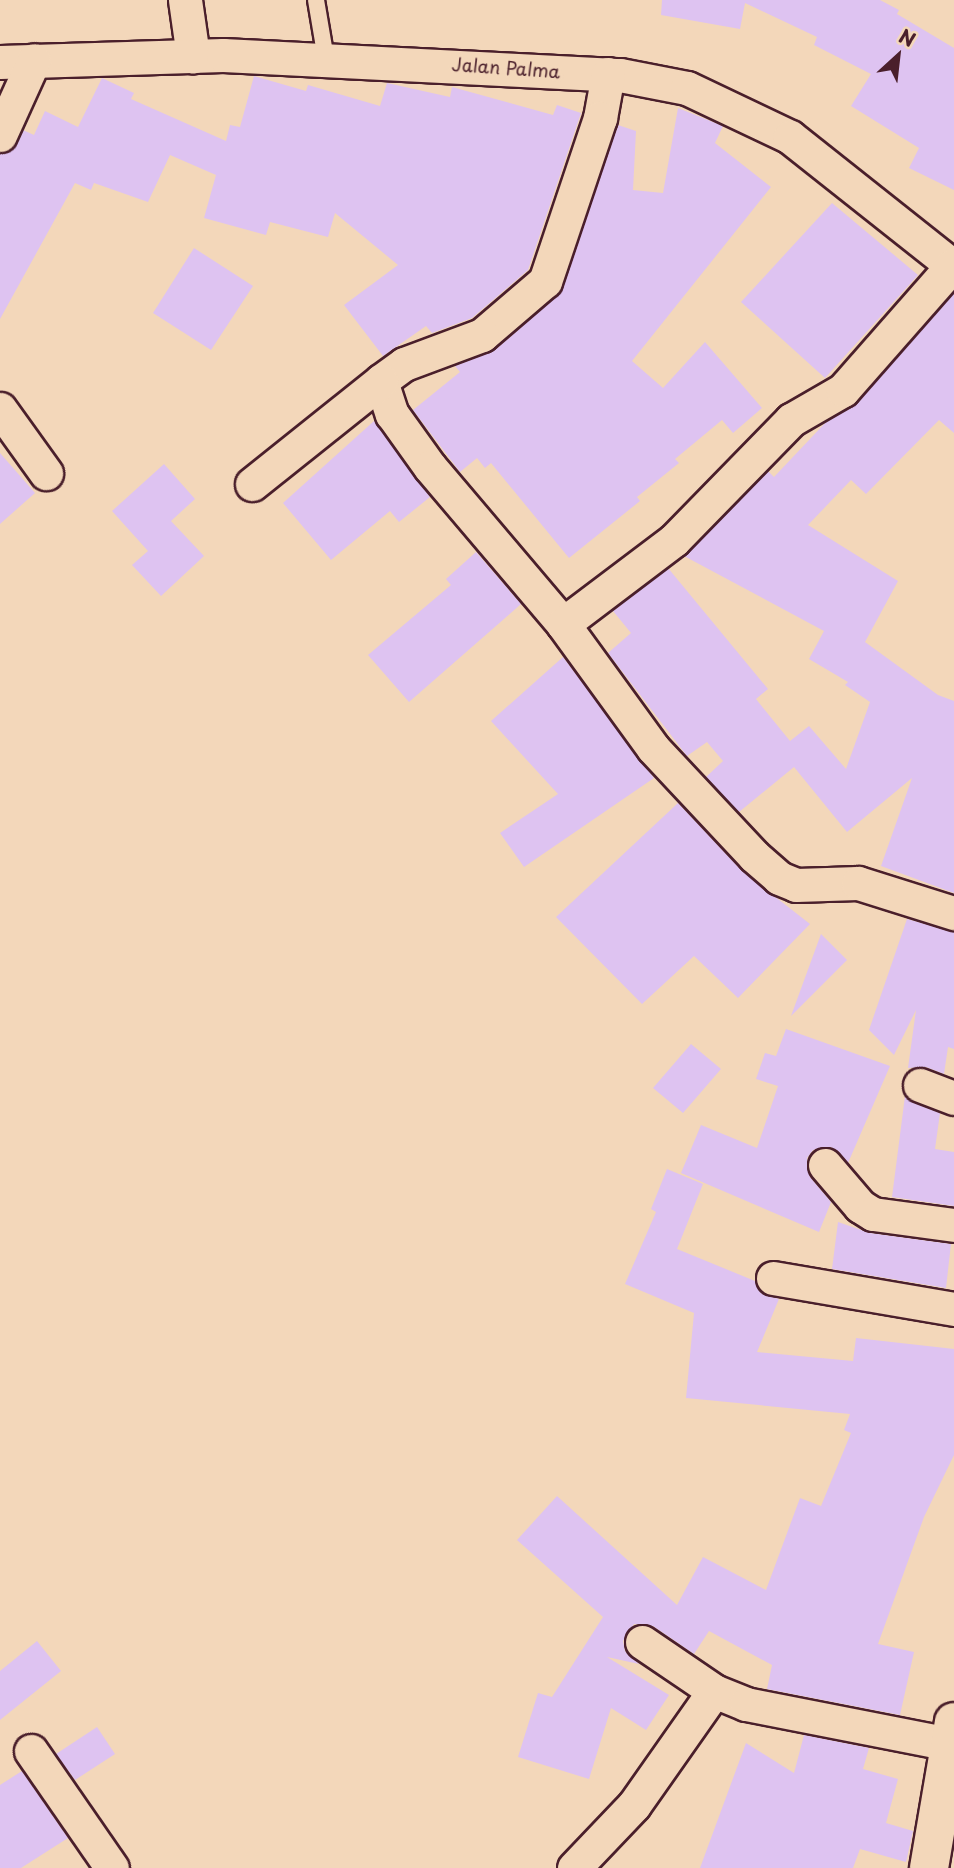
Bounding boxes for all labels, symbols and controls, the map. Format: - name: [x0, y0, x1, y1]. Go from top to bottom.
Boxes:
- north arrow: [863, 21, 933, 91]
- text: N: [894, 21, 921, 53]
- street label: Jalan Palma: [451, 53, 561, 83]

